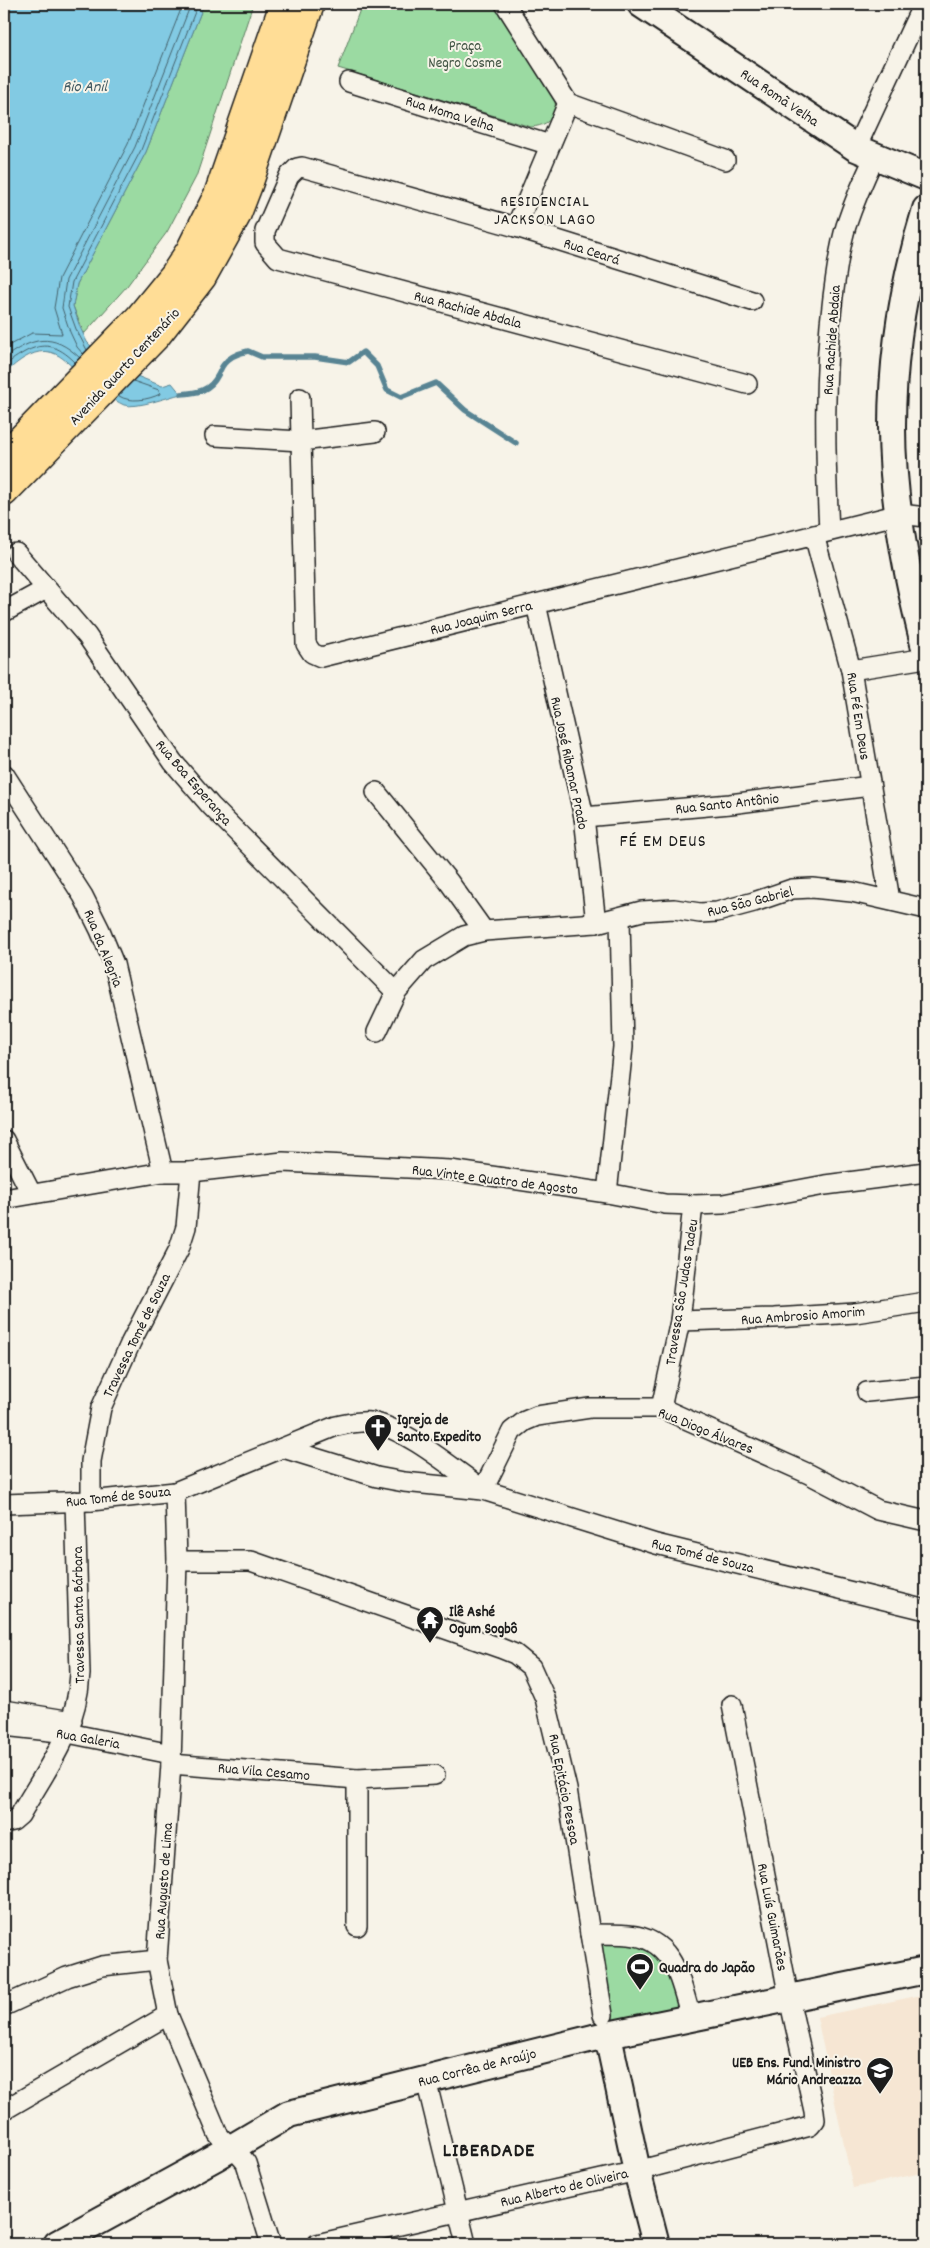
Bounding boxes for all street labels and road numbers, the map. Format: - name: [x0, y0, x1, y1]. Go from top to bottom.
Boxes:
- street label: Rua Romã Velha: [735, 64, 823, 134]
- street label: Rua Moma Velha: [402, 91, 497, 139]
- street label: Rua Ceará: [560, 233, 623, 273]
- street label: Rua Rachide Abdaia: [818, 284, 848, 396]
- street label: Rua Rachide Abdala: [411, 286, 525, 336]
- street label: Avenida Quarto Centenário: [65, 303, 186, 431]
- street label: Rua Joaquim Serra: [428, 595, 536, 642]
- street label: Rua Fé Em Deus: [839, 671, 875, 762]
- street label: Rua José Ribamar Prado: [543, 695, 593, 832]
- street label: Rua Boa Esperança: [149, 735, 237, 832]
- street label: Rua Santo Antônio: [674, 789, 780, 821]
- street label: Rua São Gabriel: [705, 882, 796, 924]
- street label: Rua da Alegria: [77, 907, 128, 992]
- street label: Rua Vinte e Quatro de Agosto: [410, 1160, 579, 1202]
- street label: Travessa São Judas Tadeu: [661, 1218, 705, 1367]
- street label: Travessa Tomé de Souza: [98, 1269, 178, 1402]
- street label: Rua Ambrosio Amorim: [740, 1302, 866, 1332]
- street label: Rua Diogo Álvares: [654, 1403, 756, 1461]
- street label: Rua Tomé de Souza: [65, 1481, 173, 1514]
- street label: Rua Tomé de Souza: [649, 1534, 757, 1581]
- street label: Travessa Santa Bárbara: [68, 1545, 92, 1684]
- street label: Rua Galeria: [54, 1724, 122, 1757]
- street label: Rua Epitácio Pessoa: [542, 1732, 585, 1848]
- street label: Rua Vila Cesamo: [217, 1758, 311, 1788]
- street label: Rua Augusto de Lima: [150, 1821, 180, 1940]
- street label: Rua Luís Guimarães: [750, 1862, 792, 1973]
- street label: Rua Corrêa de Araújo: [416, 2044, 539, 2094]
- street label: Rua Alberto de Oliveira: [498, 2163, 631, 2214]

